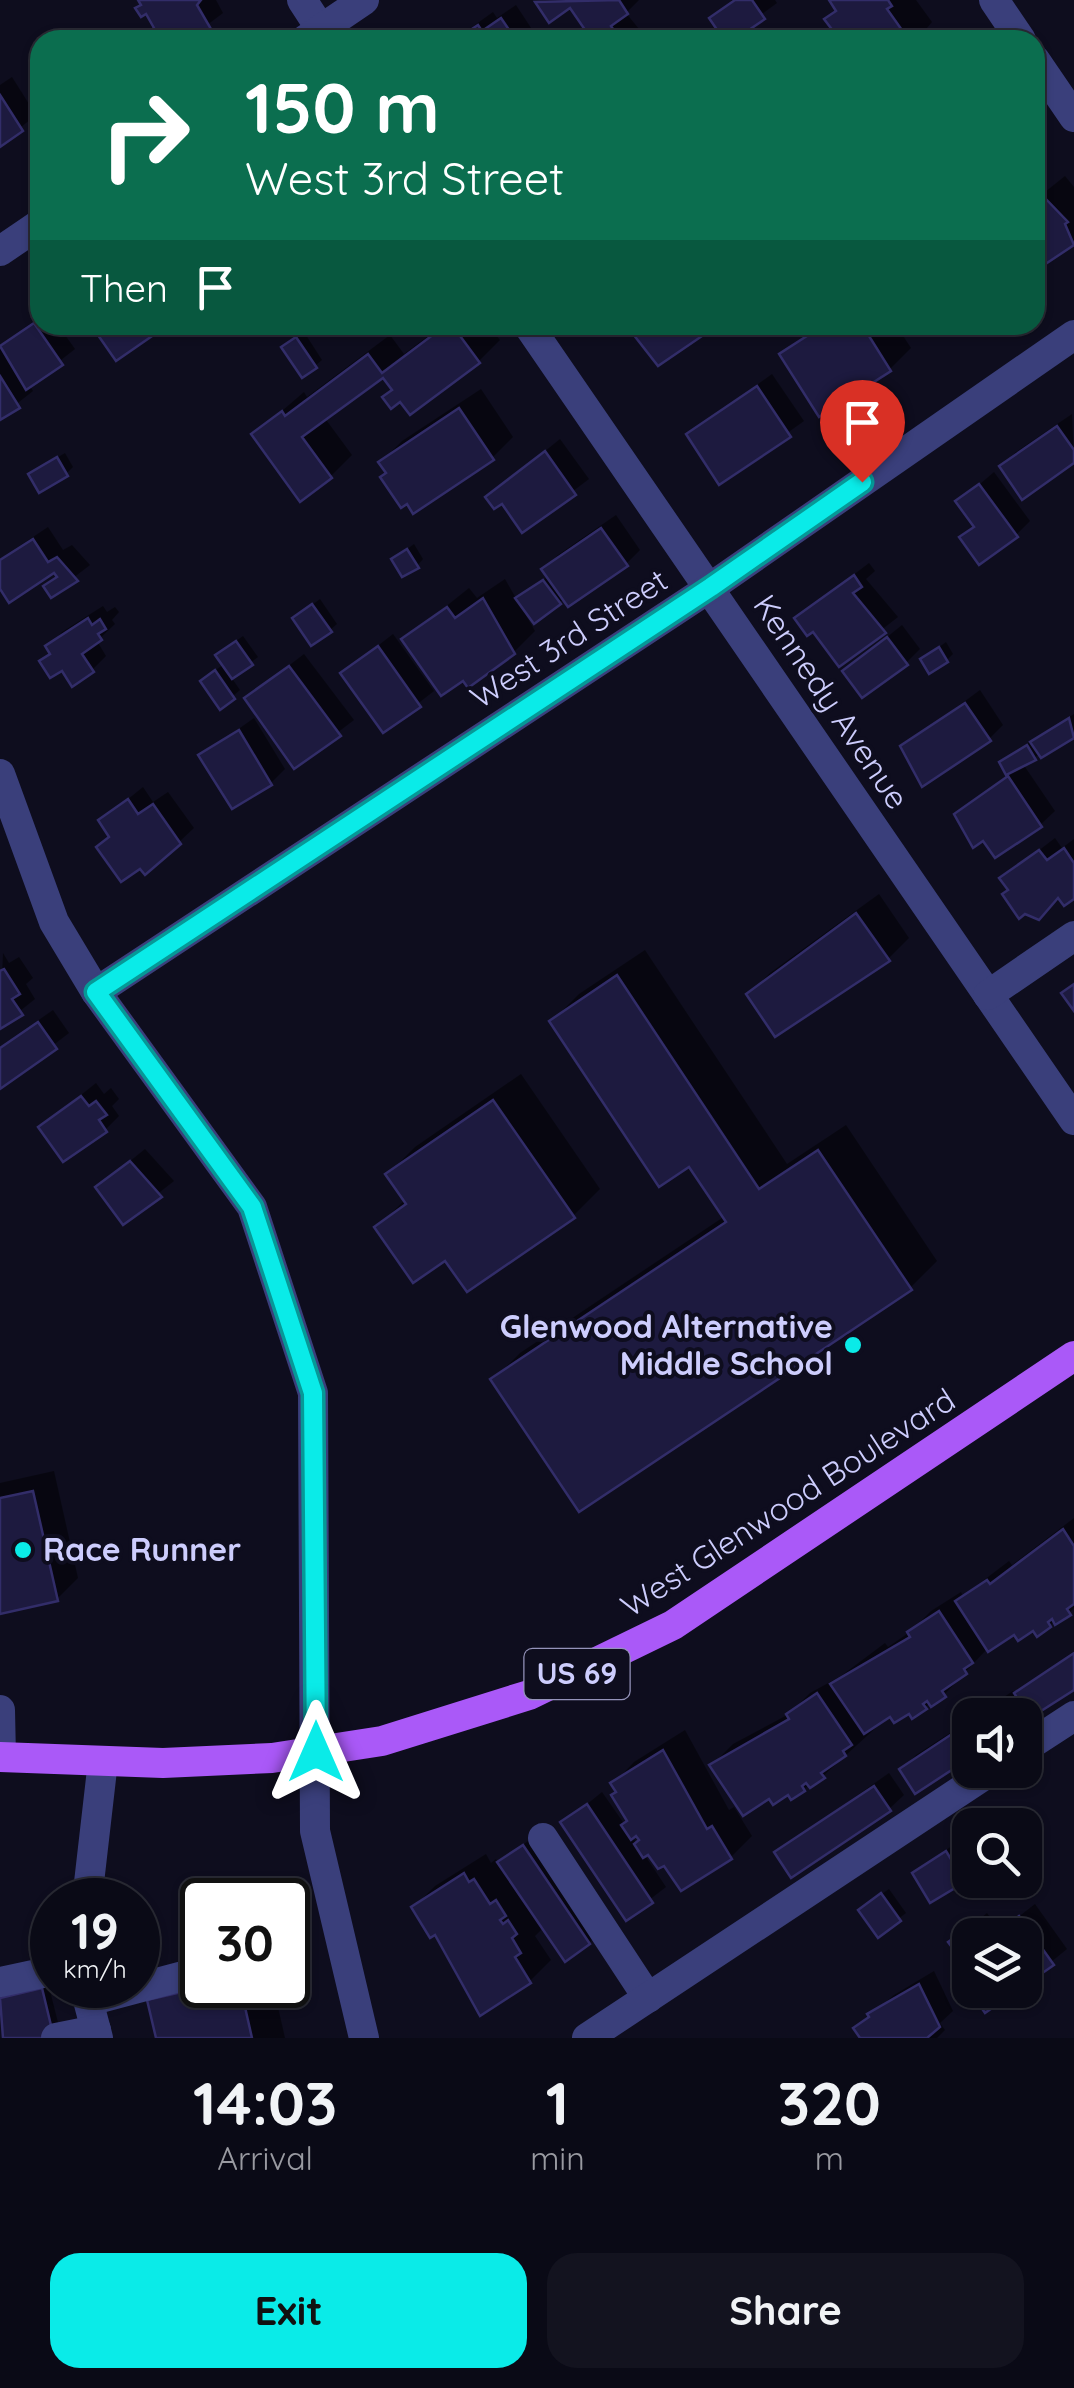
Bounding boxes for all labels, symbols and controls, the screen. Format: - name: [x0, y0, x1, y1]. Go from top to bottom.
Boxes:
- text: 150 m: [245, 63, 440, 151]
- icon: right: [80, 70, 210, 200]
- text: West 3rd Street: [245, 150, 564, 206]
- icon: arrive: [188, 260, 243, 315]
- text: Then: [80, 264, 168, 312]
- pin: [820, 380, 905, 483]
- icon: arrive: [835, 395, 890, 450]
- street label: West 3rd Street: [462, 560, 675, 717]
- street label: Kennedy Avenue: [745, 587, 918, 816]
- place label: Glenwood Alternative Middle School: [500, 1306, 833, 1383]
- marker: Glenwood Alternative Middle School: [842, 1334, 864, 1356]
- street label: West Glenwood Boulevard: [613, 1379, 962, 1625]
- place label: Race Runner: [43, 1529, 241, 1569]
- marker: Race Runner: [12, 1539, 34, 1561]
- road number: US 69: [524, 1649, 630, 1699]
- map controls: [952, 1698, 1042, 2008]
- button: sound: [952, 1698, 1042, 1788]
- position arrow: [264, 1700, 368, 1804]
- button: search: [952, 1808, 1042, 1898]
- speed limit sign: 30: [180, 1878, 310, 2008]
- text: 19: [71, 1899, 119, 1962]
- button: layers: [952, 1918, 1042, 2008]
- text: km/h: [63, 1953, 127, 1984]
- text: 14:03: [193, 2065, 337, 2140]
- text: 1: [546, 2065, 569, 2140]
- text: 320: [778, 2065, 881, 2140]
- text: Arrival: [217, 2138, 313, 2178]
- text: min: [530, 2138, 585, 2178]
- text: m: [815, 2138, 844, 2178]
- button: Exit: [50, 2253, 527, 2368]
- button: Share: [547, 2253, 1024, 2368]

